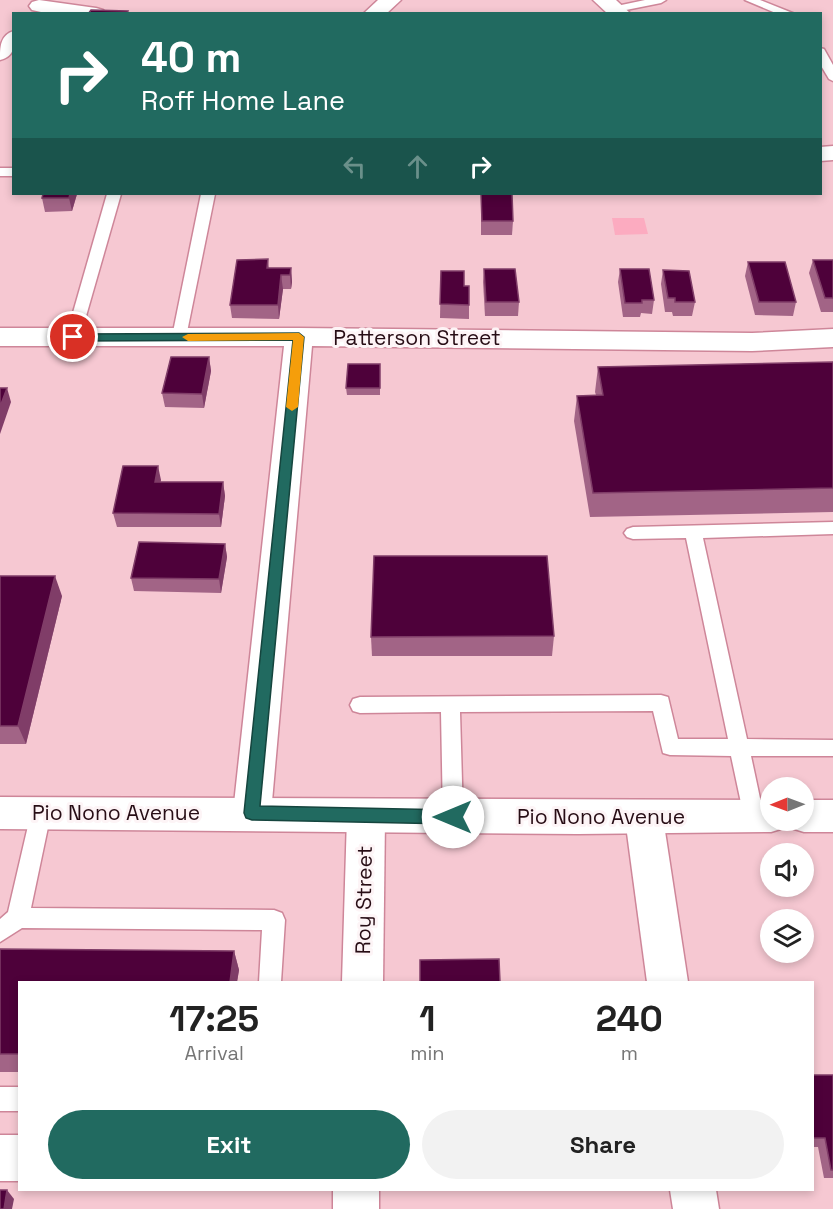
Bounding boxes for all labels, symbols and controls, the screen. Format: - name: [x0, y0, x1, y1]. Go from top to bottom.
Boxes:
- text: 40 m: [141, 31, 241, 84]
- icon: right: [42, 36, 120, 114]
- text: Roff Home Lane: [141, 83, 345, 118]
- icon: left: [338, 150, 371, 183]
- icon: ahead: [401, 150, 434, 183]
- icon: right: [464, 150, 497, 183]
- pin: [47, 311, 98, 362]
- icon: arrive: [56, 320, 89, 353]
- street label: Patterson Street: [333, 324, 501, 351]
- north arrow: [760, 777, 814, 831]
- map controls: [760, 777, 814, 963]
- position arrow: [421, 785, 485, 849]
- street label: Pio Nono Avenue: [32, 799, 200, 826]
- street label: Pio Nono Avenue: [517, 803, 685, 830]
- button: sound: [760, 843, 814, 897]
- street label: Roy Street: [349, 845, 378, 955]
- button: layers: [760, 909, 814, 963]
- text: 17:25: [169, 996, 259, 1042]
- text: 1: [419, 996, 436, 1042]
- text: 240: [596, 996, 663, 1042]
- text: Arrival: [184, 1040, 244, 1066]
- text: min: [410, 1040, 445, 1066]
- text: m: [621, 1040, 638, 1066]
- button: Exit: [48, 1110, 410, 1179]
- button: Share: [422, 1110, 784, 1179]

